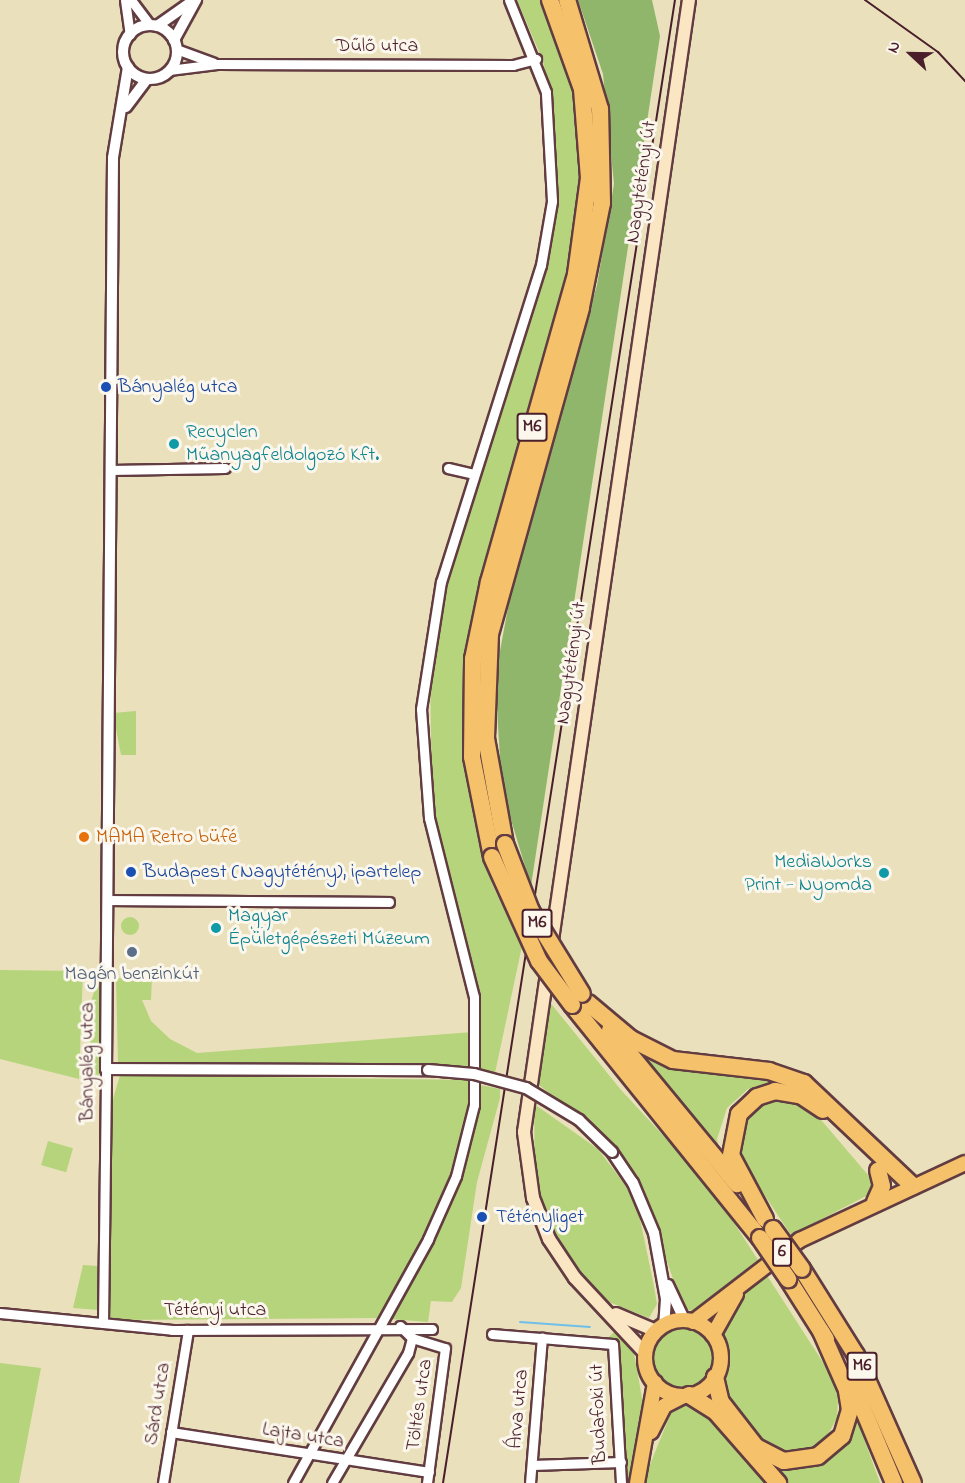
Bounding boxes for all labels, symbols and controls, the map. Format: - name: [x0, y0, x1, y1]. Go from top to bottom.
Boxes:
- north arrow: [881, 24, 941, 84]
- street label: Dűlő utca: [336, 34, 418, 58]
- text: N: [881, 38, 907, 57]
- street label: Nagytétényi út: [622, 119, 662, 245]
- place label: Bányalég utca: [118, 375, 237, 399]
- marker: Bányalég utca: [99, 380, 113, 394]
- road number: M6: [516, 412, 548, 442]
- place label: Recyclen Műanyagfeldolgozó Kft.: [186, 420, 379, 467]
- marker: Recyclen Műanyagfeldolgozó Kft.: [167, 437, 181, 451]
- street label: Nagytétényi út: [552, 600, 592, 726]
- place label: MAMA Retro büfé: [96, 825, 237, 849]
- marker: MAMA Retro büfé: [77, 830, 91, 844]
- place label: MediaWorks Print - Nyomda: [745, 850, 872, 897]
- place label: Budapest (Nagytétény), ipartelep: [143, 860, 421, 884]
- marker: Budapest (Nagytétény), ipartelep: [124, 865, 138, 879]
- marker: MediaWorks Print - Nyomda: [877, 866, 891, 880]
- place label: Magyar Épületgépészeti Múzeum: [228, 904, 430, 951]
- road number: M6: [520, 908, 554, 938]
- marker: Magyar Épületgépészeti Múzeum: [209, 921, 223, 935]
- marker: Magán benzinkút: [125, 945, 139, 959]
- place label: Magán benzinkút: [65, 962, 199, 986]
- street label: Bányalég utca: [76, 1002, 100, 1122]
- place label: Tétényliget: [496, 1205, 584, 1229]
- marker: Tétényliget: [473, 1208, 491, 1226]
- road number: 6: [772, 1237, 792, 1267]
- street label: Tétényi utca: [164, 1298, 266, 1322]
- road number: M6: [846, 1351, 878, 1381]
- street label: Töltés utca: [402, 1358, 438, 1452]
- street label: Sárd utca: [140, 1361, 176, 1447]
- street label: Budafoki út: [585, 1364, 613, 1464]
- street label: Árva utca: [504, 1368, 534, 1450]
- street label: Lajta utca: [260, 1418, 346, 1454]

